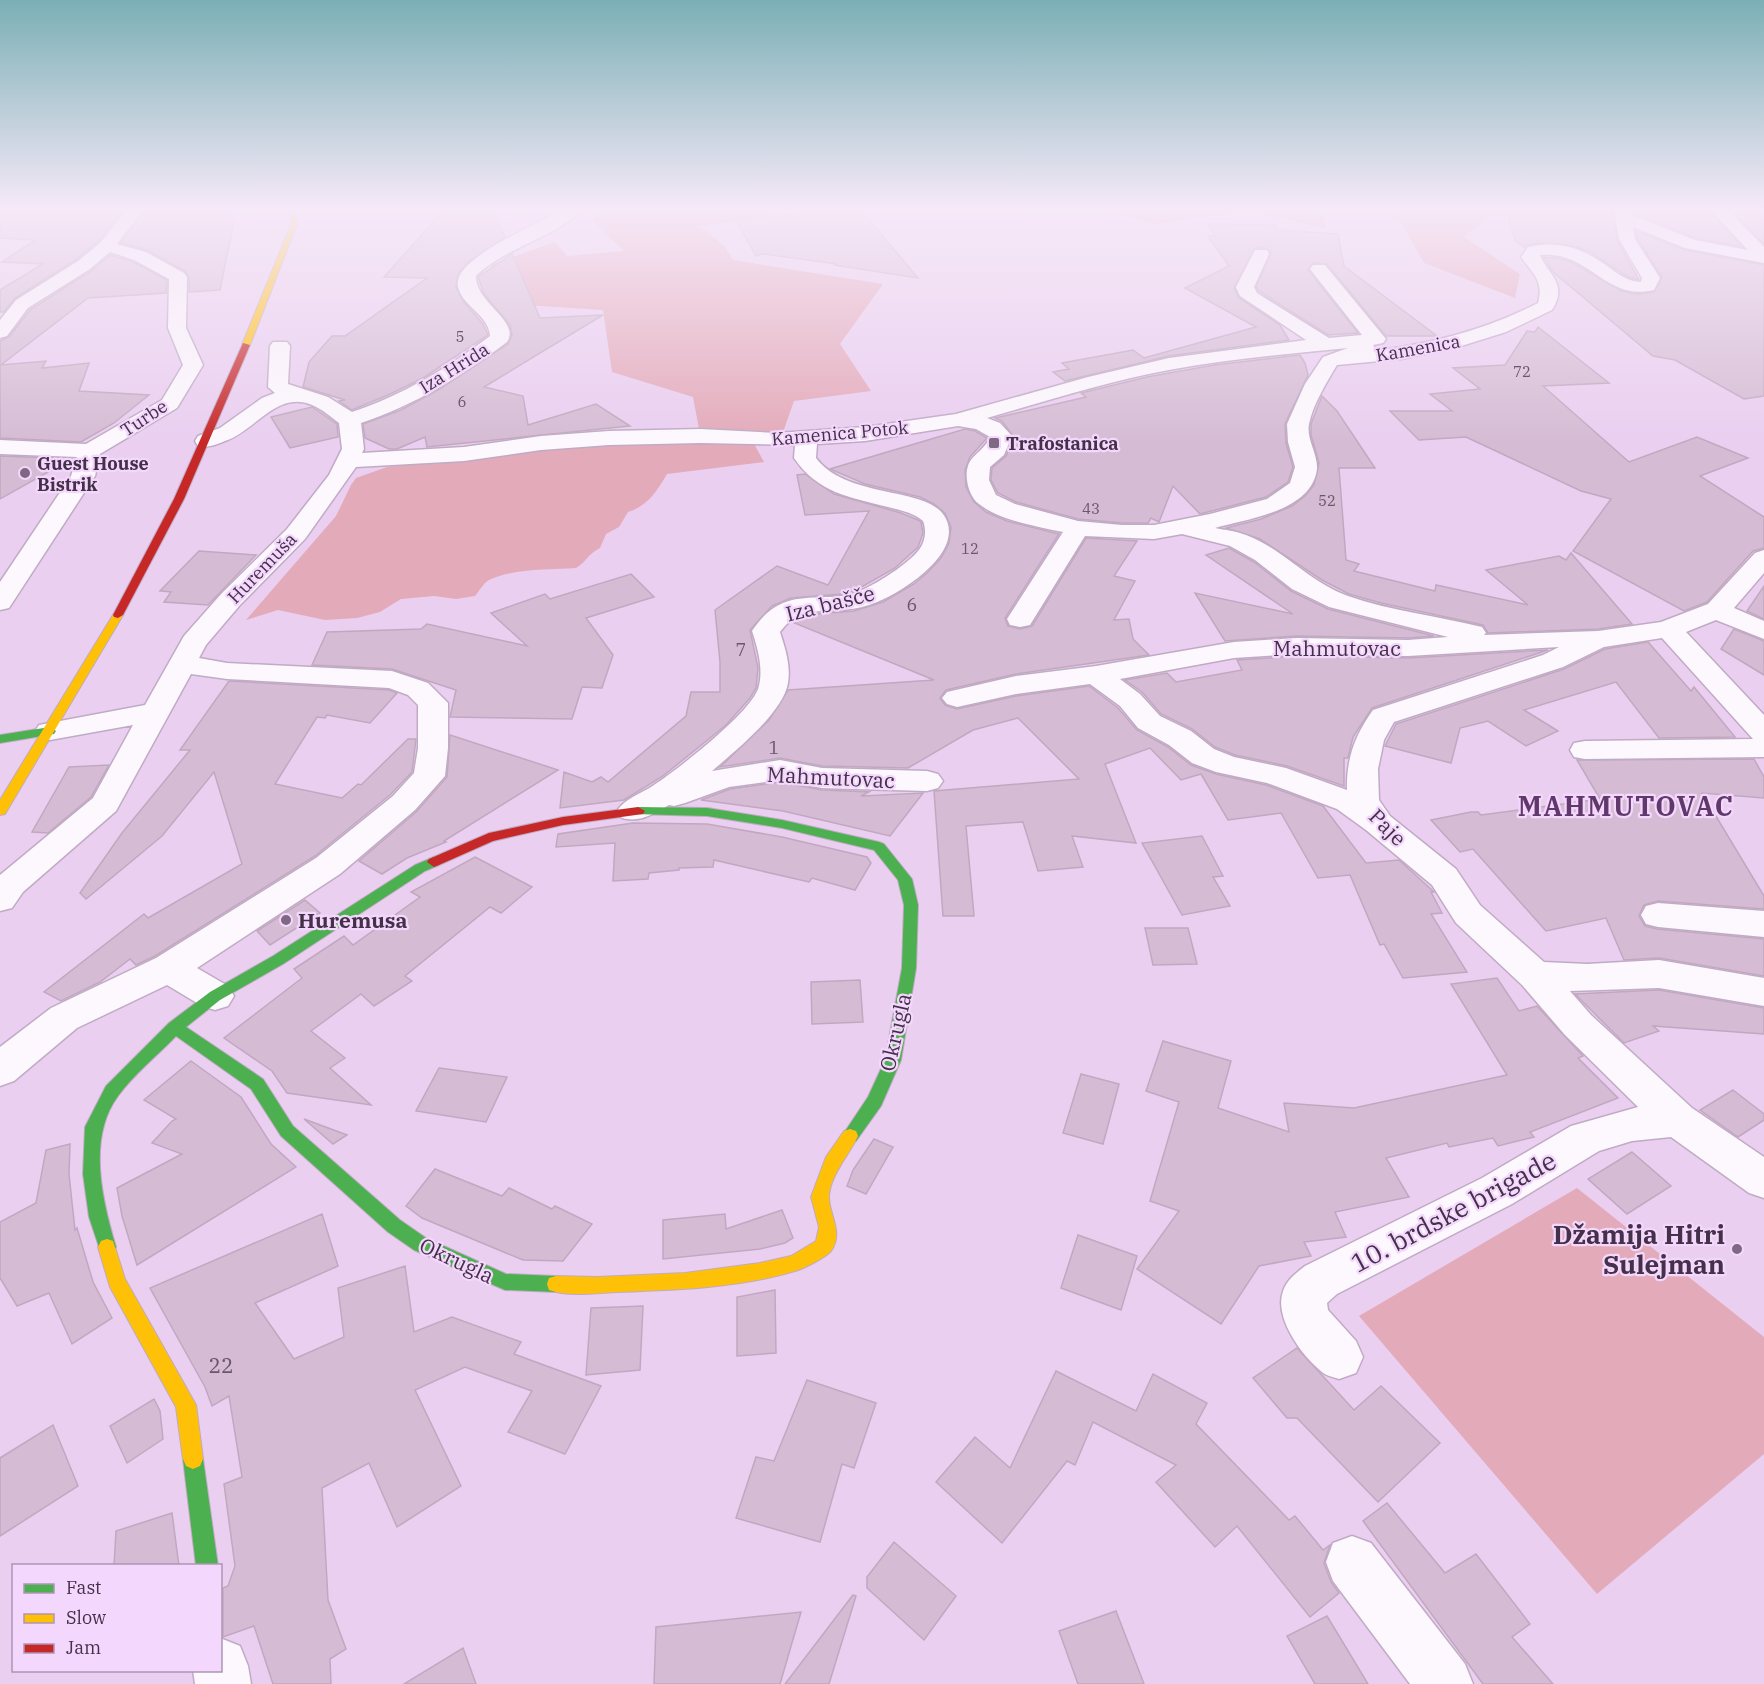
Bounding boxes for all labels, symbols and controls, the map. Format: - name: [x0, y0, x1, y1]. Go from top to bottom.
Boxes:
- house number: 5: [455, 327, 465, 346]
- street label: Kamenica: [1374, 329, 1462, 367]
- street label: Iza Hrida: [415, 338, 493, 398]
- house number: 72: [1513, 362, 1531, 381]
- house number: 6: [457, 392, 467, 411]
- street label: Turbe: [116, 394, 172, 442]
- street label: Kamenica Potok: [770, 416, 910, 450]
- place label: Trafostanica: [1006, 432, 1118, 455]
- marker: Trafostanica: [987, 436, 1001, 450]
- place label: Guest House Bistrik: [37, 452, 149, 496]
- marker: Guest House Bistrik: [18, 466, 32, 480]
- house number: 52: [1318, 491, 1336, 510]
- house number: 43: [1082, 499, 1100, 518]
- street label: Huremuša: [223, 528, 302, 608]
- house number: 12: [961, 539, 979, 558]
- street label: Iza bašče: [783, 578, 877, 628]
- house number: 6: [907, 593, 917, 616]
- street label: Mahmutovac: [1273, 634, 1401, 662]
- house number: 7: [736, 638, 746, 661]
- house number: 1: [769, 736, 779, 759]
- street label: Mahmutovac: [766, 760, 896, 794]
- district label: MAHMUTOVAC: [1518, 788, 1734, 823]
- street label: Paje: [1363, 802, 1413, 852]
- place label: Huremusa: [298, 906, 408, 934]
- marker: Huremusa: [279, 913, 293, 927]
- street label: Okrugla: [872, 990, 918, 1074]
- street label: 10. brdske brigade: [1344, 1143, 1562, 1279]
- place label: Džamija Hitri Sulejman: [1553, 1217, 1725, 1281]
- street label: Okrugla: [415, 1231, 499, 1289]
- marker: Džamija Hitri Sulejman: [1730, 1242, 1744, 1256]
- house number: 22: [208, 1351, 234, 1379]
- legend: [12, 1564, 222, 1672]
- text: Fast: [66, 1576, 101, 1599]
- text: Slow: [66, 1606, 106, 1629]
- text: Jam: [66, 1636, 101, 1659]

